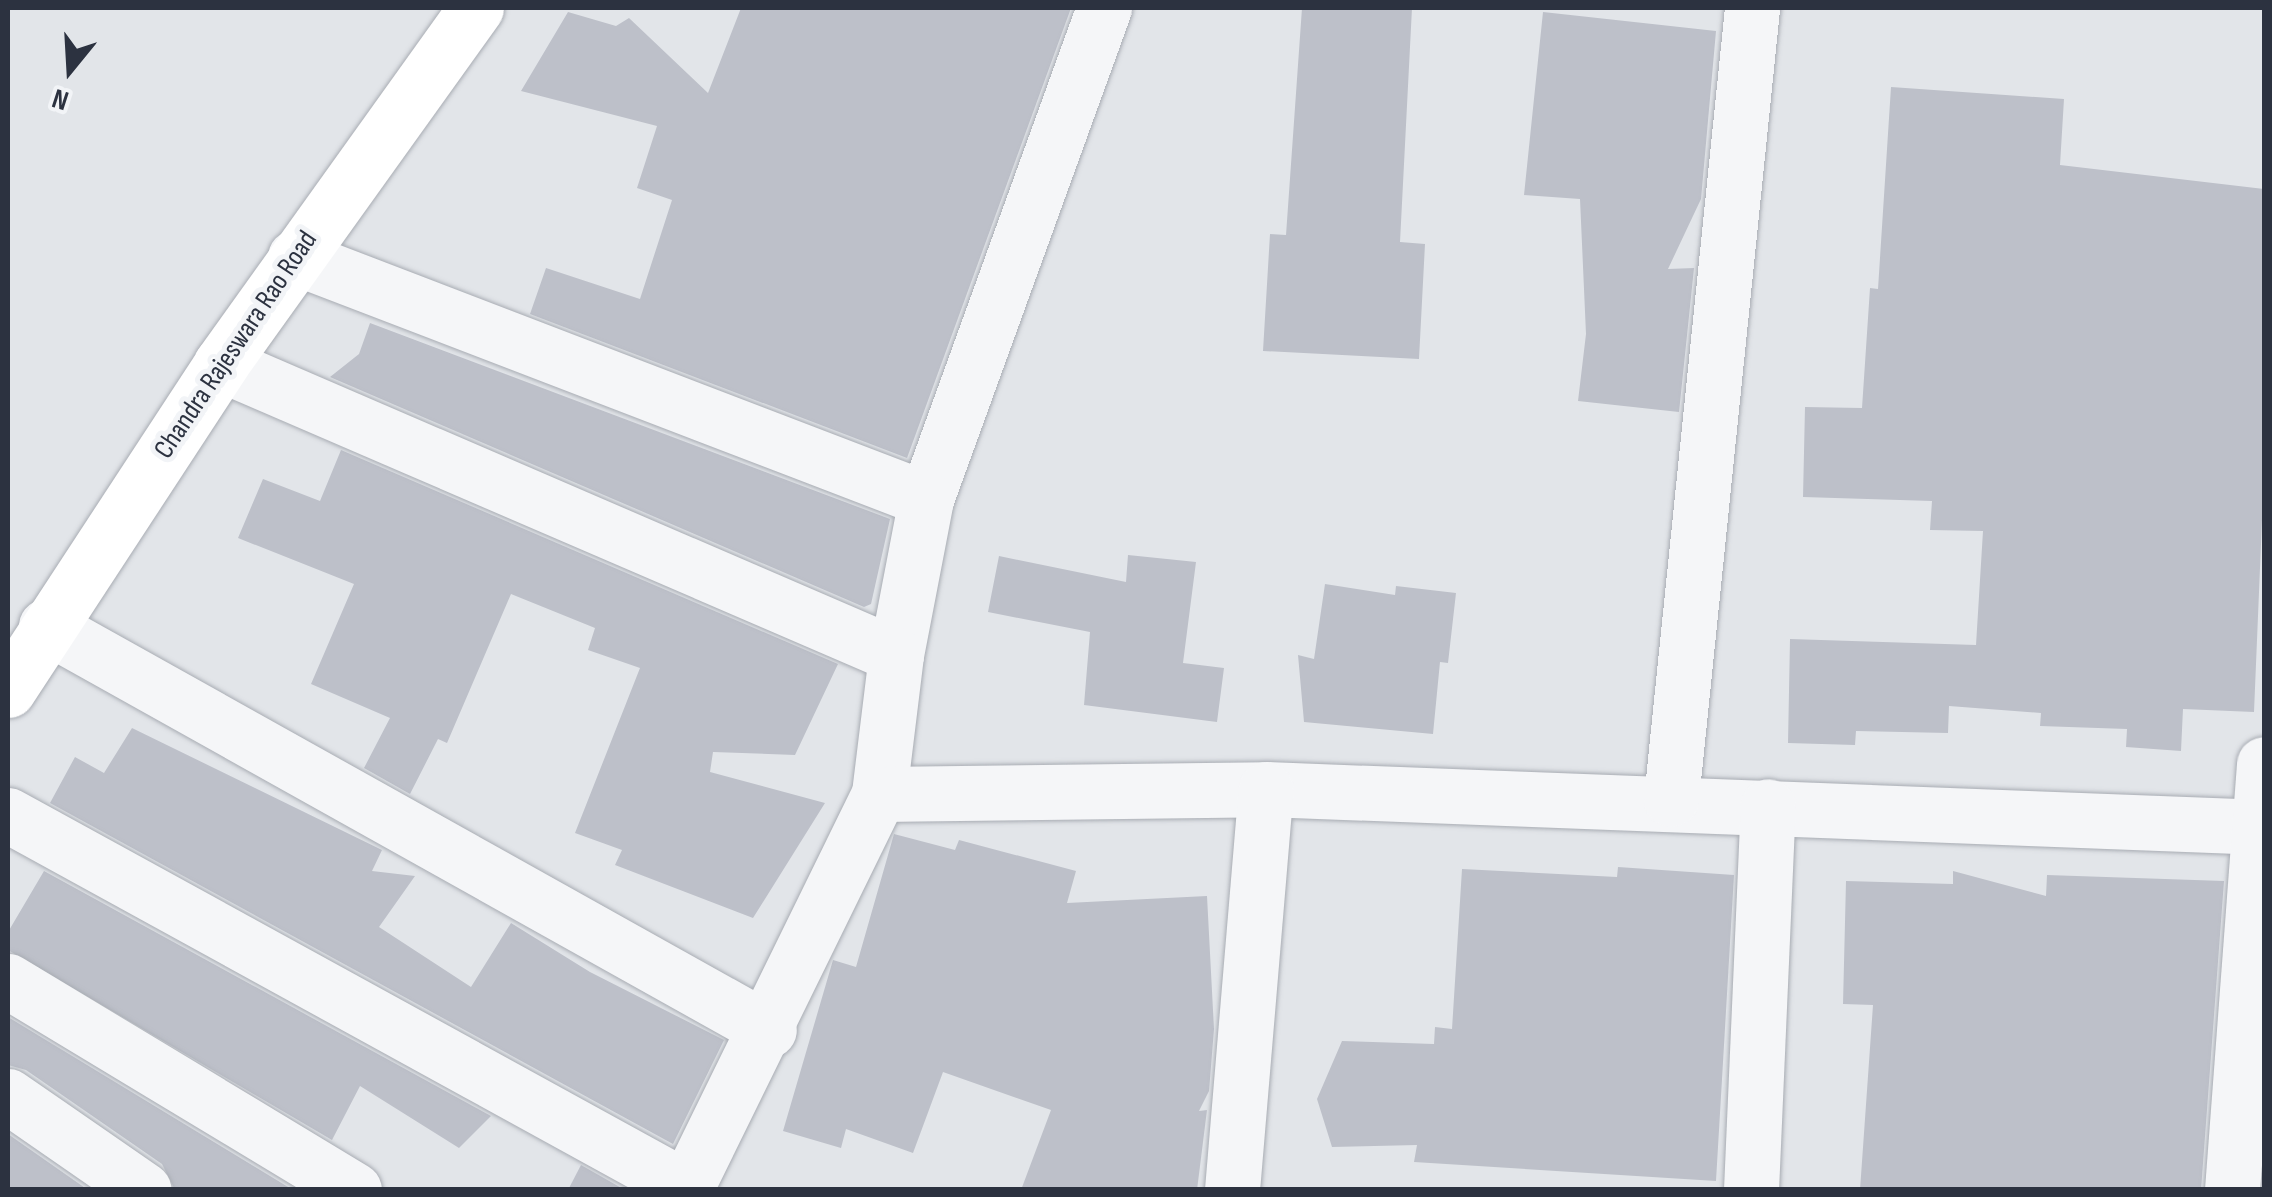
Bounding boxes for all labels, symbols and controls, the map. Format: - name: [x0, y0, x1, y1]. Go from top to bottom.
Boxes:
- north arrow: [20, 20, 120, 120]
- text: N: [48, 81, 73, 117]
- street label: Chandra Rajeswara Rao Road: [147, 225, 325, 465]

